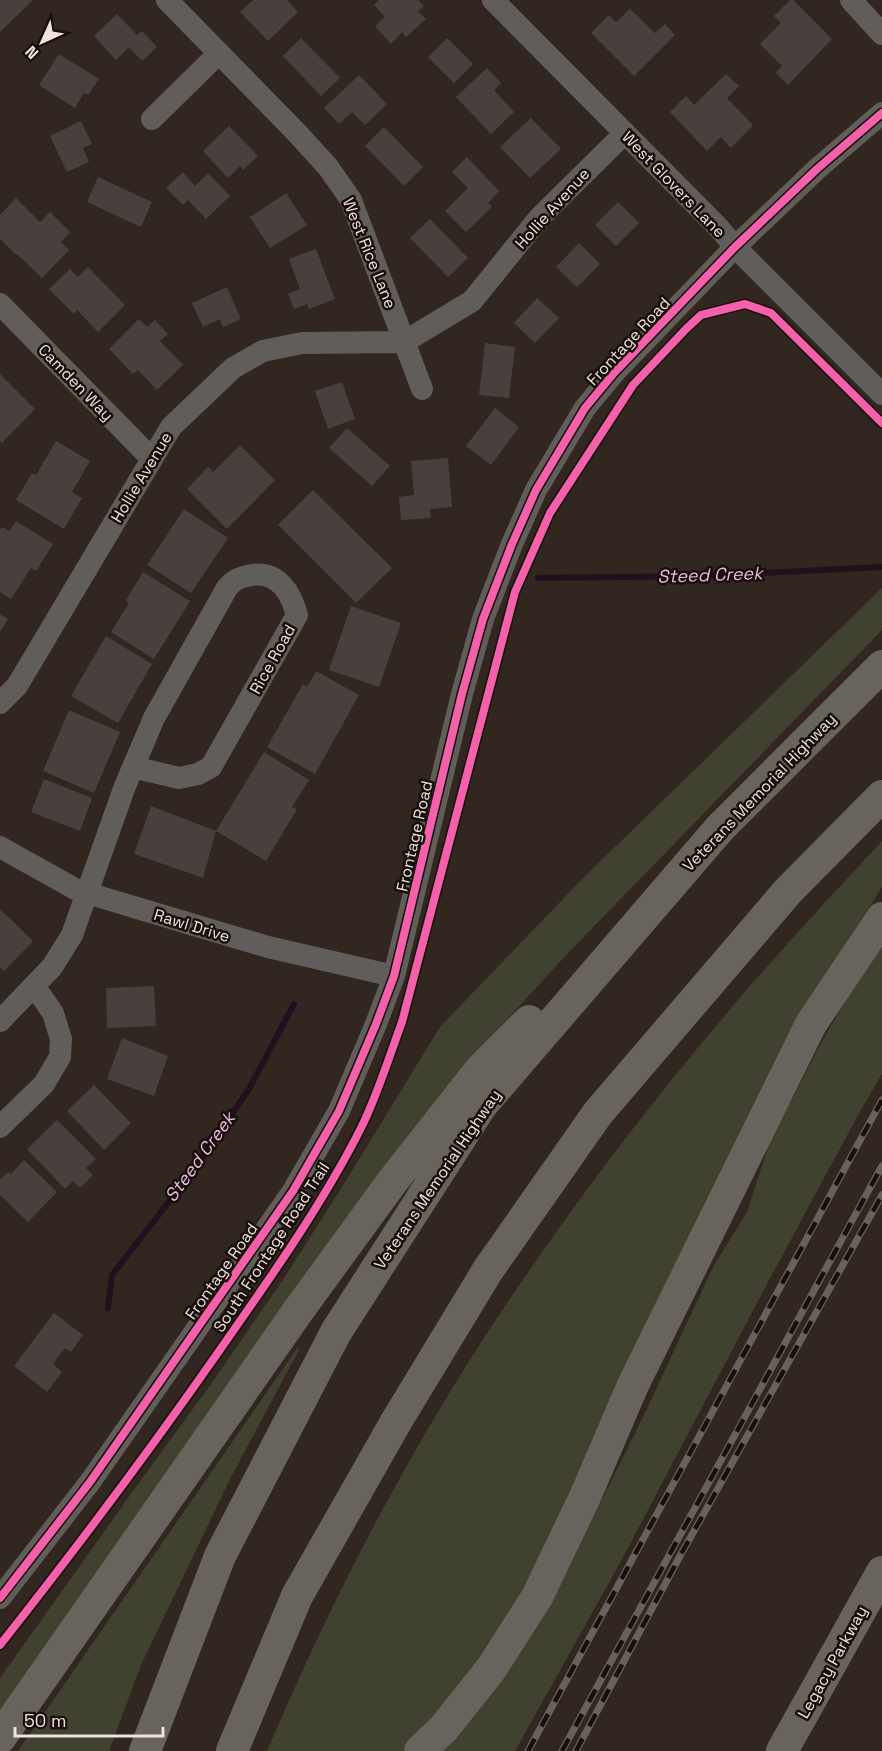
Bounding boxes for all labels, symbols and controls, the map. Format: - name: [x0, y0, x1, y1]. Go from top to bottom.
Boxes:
- north arrow: [12, 12, 72, 72]
- text: N: [21, 41, 43, 63]
- street label: West Glovers Lane: [617, 127, 730, 242]
- street label: Hollie Avenue: [510, 163, 594, 253]
- street label: West Rice Lane: [338, 195, 401, 312]
- street label: Frontage Road: [582, 293, 675, 390]
- street label: Camden Way: [34, 339, 118, 425]
- street label: Hollie Avenue: [106, 428, 177, 526]
- water label: Steed Creek: [657, 561, 765, 588]
- street label: Rice Road: [245, 621, 300, 698]
- street label: Veterans Memorial Highway: [678, 709, 841, 876]
- street label: Frontage Road: [392, 779, 437, 894]
- street label: Rawl Drive: [151, 904, 232, 947]
- street label: Veterans Memorial Highway: [369, 1085, 505, 1273]
- water label: Steed Creek: [159, 1105, 241, 1206]
- street label: South Frontage Road Trail: [209, 1158, 333, 1336]
- street label: Frontage Road: [181, 1219, 261, 1323]
- street label: Legacy Parkway: [793, 1602, 872, 1722]
- scale bar: [15, 1700, 164, 1738]
- text: 50 m: [24, 1709, 66, 1732]

